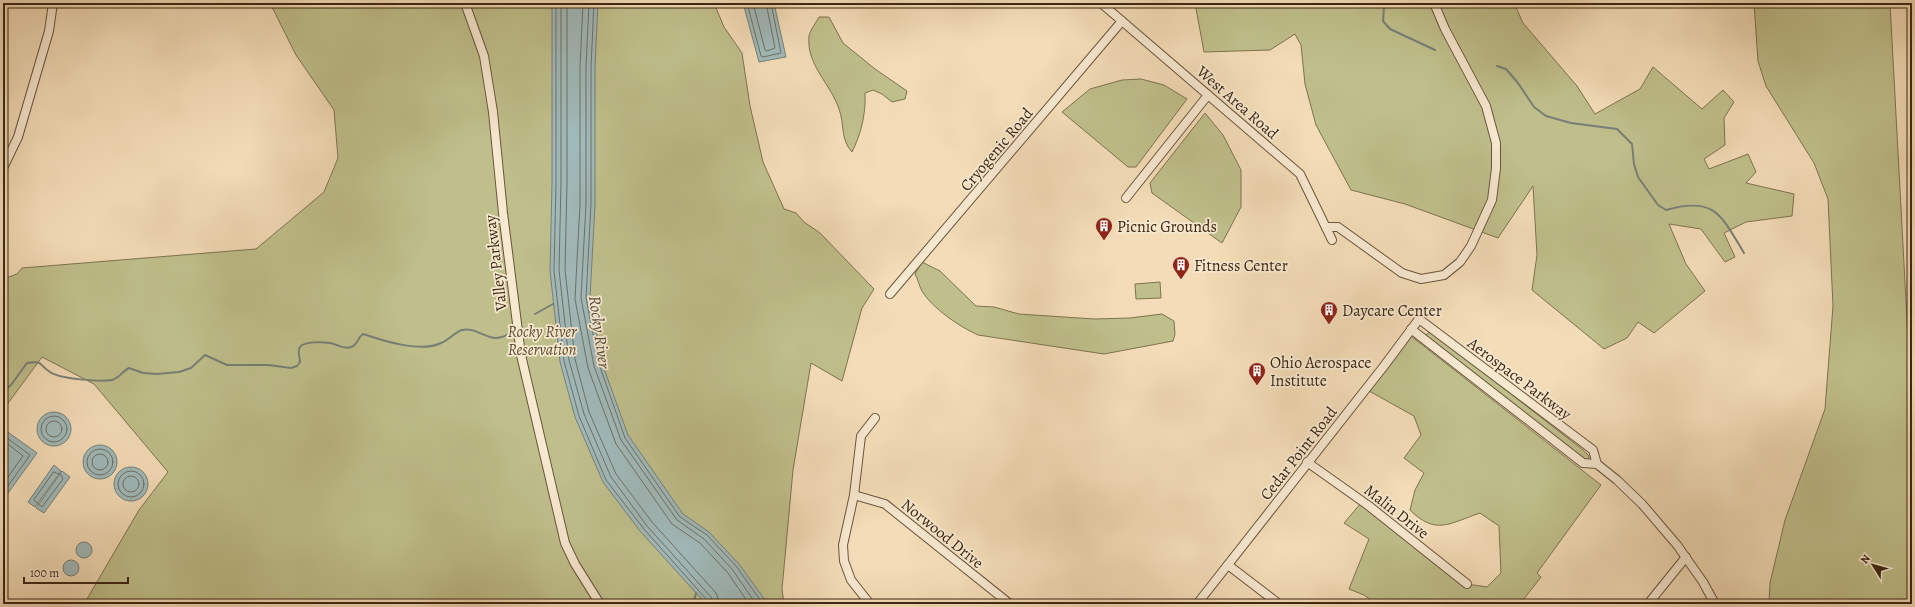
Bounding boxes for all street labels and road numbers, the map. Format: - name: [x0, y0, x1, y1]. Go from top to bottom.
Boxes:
- street label: West Area Road: [1191, 60, 1283, 145]
- street label: Cryogenic Road: [955, 103, 1038, 196]
- street label: Valley Parkway: [479, 213, 513, 313]
- street label: Aerospace Parkway: [1462, 332, 1577, 426]
- street label: Cedar Point Road: [1255, 402, 1343, 505]
- street label: Malin Drive: [1359, 479, 1434, 544]
- street label: Norwood Drive: [897, 494, 988, 574]

